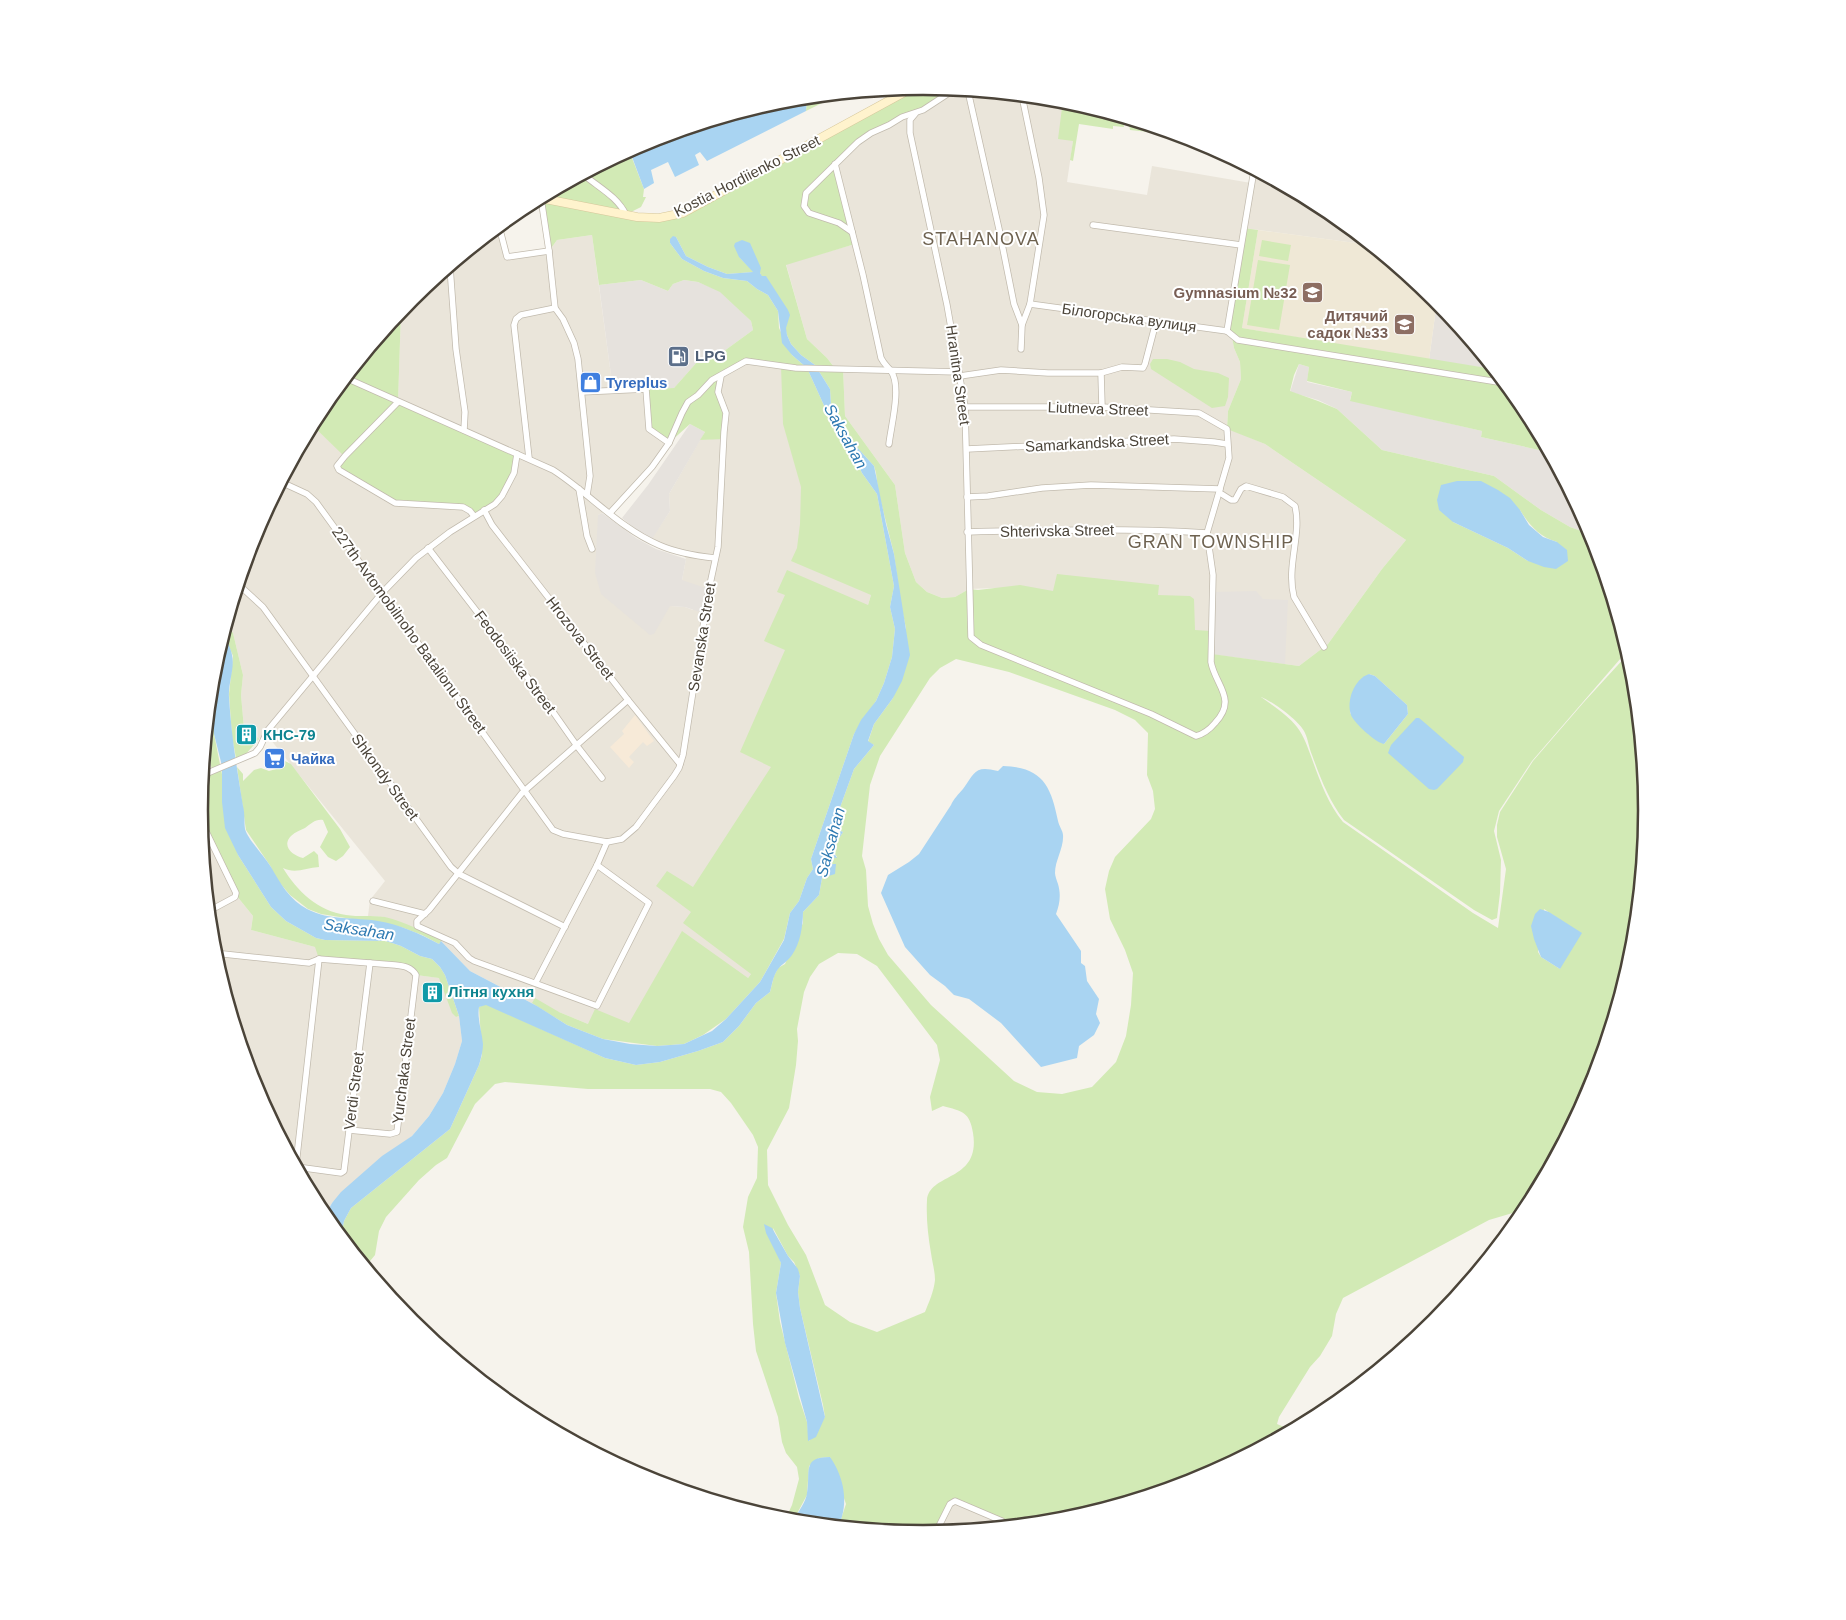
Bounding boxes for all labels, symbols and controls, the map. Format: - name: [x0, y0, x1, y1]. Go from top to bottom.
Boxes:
- street label: Kostia Hordiienko Street: [671, 131, 823, 220]
- district label: STAHANOVA: [922, 229, 1040, 249]
- school or university icon: Gymnasium №32: [1301, 281, 1325, 305]
- place label: Gymnasium №32: [1174, 284, 1297, 301]
- street label: Білогорська вулиця: [1061, 300, 1197, 335]
- place label: Дитячий садок №33: [1307, 307, 1388, 341]
- school or university icon: Дитячий садок №33: [1392, 313, 1416, 337]
- street label: Hranitna Street: [943, 324, 974, 427]
- fuel station icon: LPG: [667, 344, 691, 368]
- place label: LPG: [695, 347, 726, 364]
- shop icon: Tyreplus: [578, 371, 602, 395]
- place label: Tyreplus: [606, 374, 667, 391]
- street label: Liutneva Street: [1047, 398, 1150, 419]
- water label: Saksahan: [821, 401, 870, 472]
- street label: Samarkandska Street: [1025, 430, 1170, 455]
- street label: Shterivska Street: [1000, 521, 1115, 540]
- street label: 227th Avtomobilnoho Batalionu Street: [329, 523, 490, 737]
- district label: GRAN TOWNSHIP: [1128, 532, 1294, 552]
- street label: Sevanska Street: [685, 580, 719, 693]
- street label: Hrozova Street: [543, 593, 618, 683]
- street label: Feodosiiska Street: [471, 607, 560, 717]
- building icon: КНС-79: [235, 723, 259, 747]
- place label: КНС-79: [263, 726, 316, 743]
- street label: Shkondy Street: [348, 730, 423, 824]
- supermarket icon: Чайка: [263, 747, 287, 771]
- place label: Чайка: [291, 750, 336, 767]
- water label: Saksahan: [813, 805, 848, 879]
- water label: Saksahan: [322, 916, 395, 943]
- building icon: Літня кухня: [420, 980, 444, 1004]
- place label: Літня кухня: [448, 983, 534, 1000]
- street label: Yurchaka Street: [389, 1016, 419, 1125]
- street label: Verdi Street: [340, 1050, 367, 1131]

